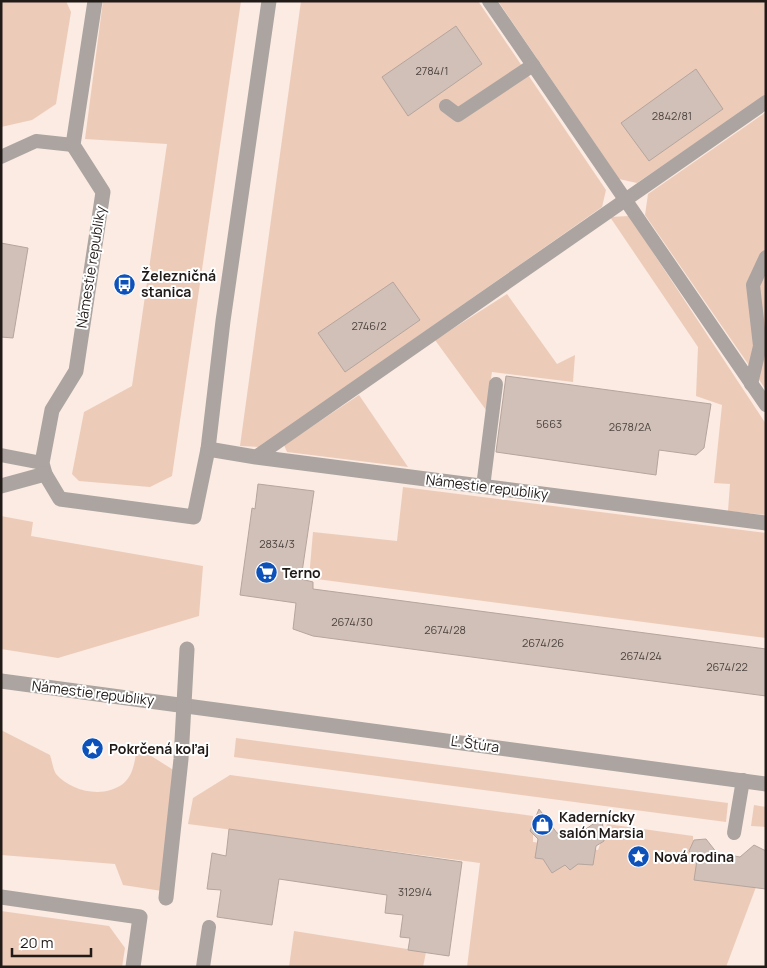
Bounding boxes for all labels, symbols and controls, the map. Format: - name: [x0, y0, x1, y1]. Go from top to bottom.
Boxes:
- house number: 2784/1: [415, 63, 449, 78]
- house number: 2842/81: [652, 108, 692, 123]
- street label: Námestie republiky: [71, 204, 110, 329]
- place label: Železničná stanica: [141, 266, 216, 301]
- bus stop icon: Železničná stanica: [113, 272, 137, 296]
- house number: 2746/2: [351, 318, 387, 333]
- house number: 5663: [536, 416, 562, 431]
- house number: 2678/2A: [609, 419, 651, 434]
- street label: Námestie republiky: [425, 470, 550, 504]
- house number: 2834/3: [259, 536, 295, 551]
- supermarket icon: Terno: [254, 561, 278, 585]
- place label: Terno: [282, 563, 321, 582]
- house number: 2674/30: [331, 614, 373, 629]
- house number: 2674/28: [424, 622, 466, 637]
- house number: 2674/26: [522, 635, 564, 650]
- house number: 2674/24: [620, 648, 662, 663]
- house number: 2674/22: [706, 659, 748, 674]
- street label: Námestie republiky: [31, 676, 156, 710]
- street label: Ľ. Štúra: [450, 731, 500, 756]
- place icon: Pokrčená koľaj: [81, 737, 105, 761]
- place label: Pokrčená koľaj: [109, 739, 209, 758]
- place label: Kadernícky salón Marsia: [559, 807, 644, 842]
- shop icon: Kadernícky salón Marsia: [531, 813, 555, 837]
- place icon: Nová rodina: [626, 845, 650, 869]
- place label: Nová rodina: [654, 847, 734, 866]
- house number: 3129/4: [398, 884, 432, 899]
- scale bar: [12, 926, 91, 958]
- text: 20 m: [20, 932, 53, 953]

